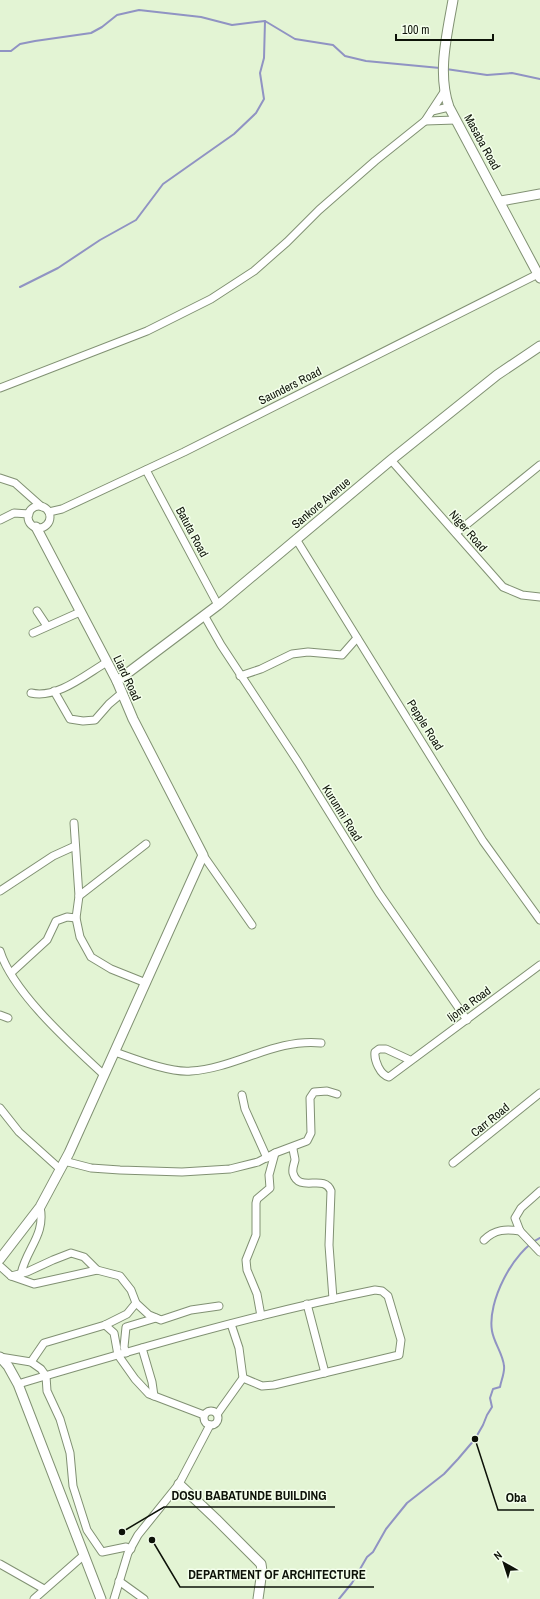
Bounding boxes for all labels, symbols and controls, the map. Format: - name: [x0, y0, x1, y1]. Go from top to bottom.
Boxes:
- scale bar: [396, 16, 493, 42]
- text: 100 m: [402, 22, 429, 38]
- street label: Masaba Road: [460, 111, 504, 173]
- street label: Saunders Road: [256, 363, 324, 409]
- street label: Sankore Avenue: [288, 474, 354, 532]
- street label: Batuta Road: [172, 504, 212, 560]
- street label: Niger Road: [445, 507, 491, 555]
- street label: Liard Road: [109, 653, 145, 703]
- street label: Pepple Road: [403, 697, 447, 753]
- street label: Kurunmi Road: [318, 782, 366, 844]
- street label: Ijoma Road: [444, 983, 494, 1025]
- street label: Carr Road: [467, 1100, 513, 1140]
- callout: DOSU BABATUNDE BUILDING: [164, 1482, 335, 1507]
- callout: Oba: [498, 1485, 534, 1510]
- text: DOSU BABATUNDE BUILDING: [172, 1487, 326, 1504]
- text: Oba: [506, 1489, 526, 1506]
- north arrow: [484, 1543, 524, 1583]
- text: N: [491, 1548, 505, 1563]
- callout: DEPARTMENT OF ARCHITECTURE: [180, 1562, 374, 1587]
- text: DEPARTMENT OF ARCHITECTURE: [188, 1566, 366, 1583]

